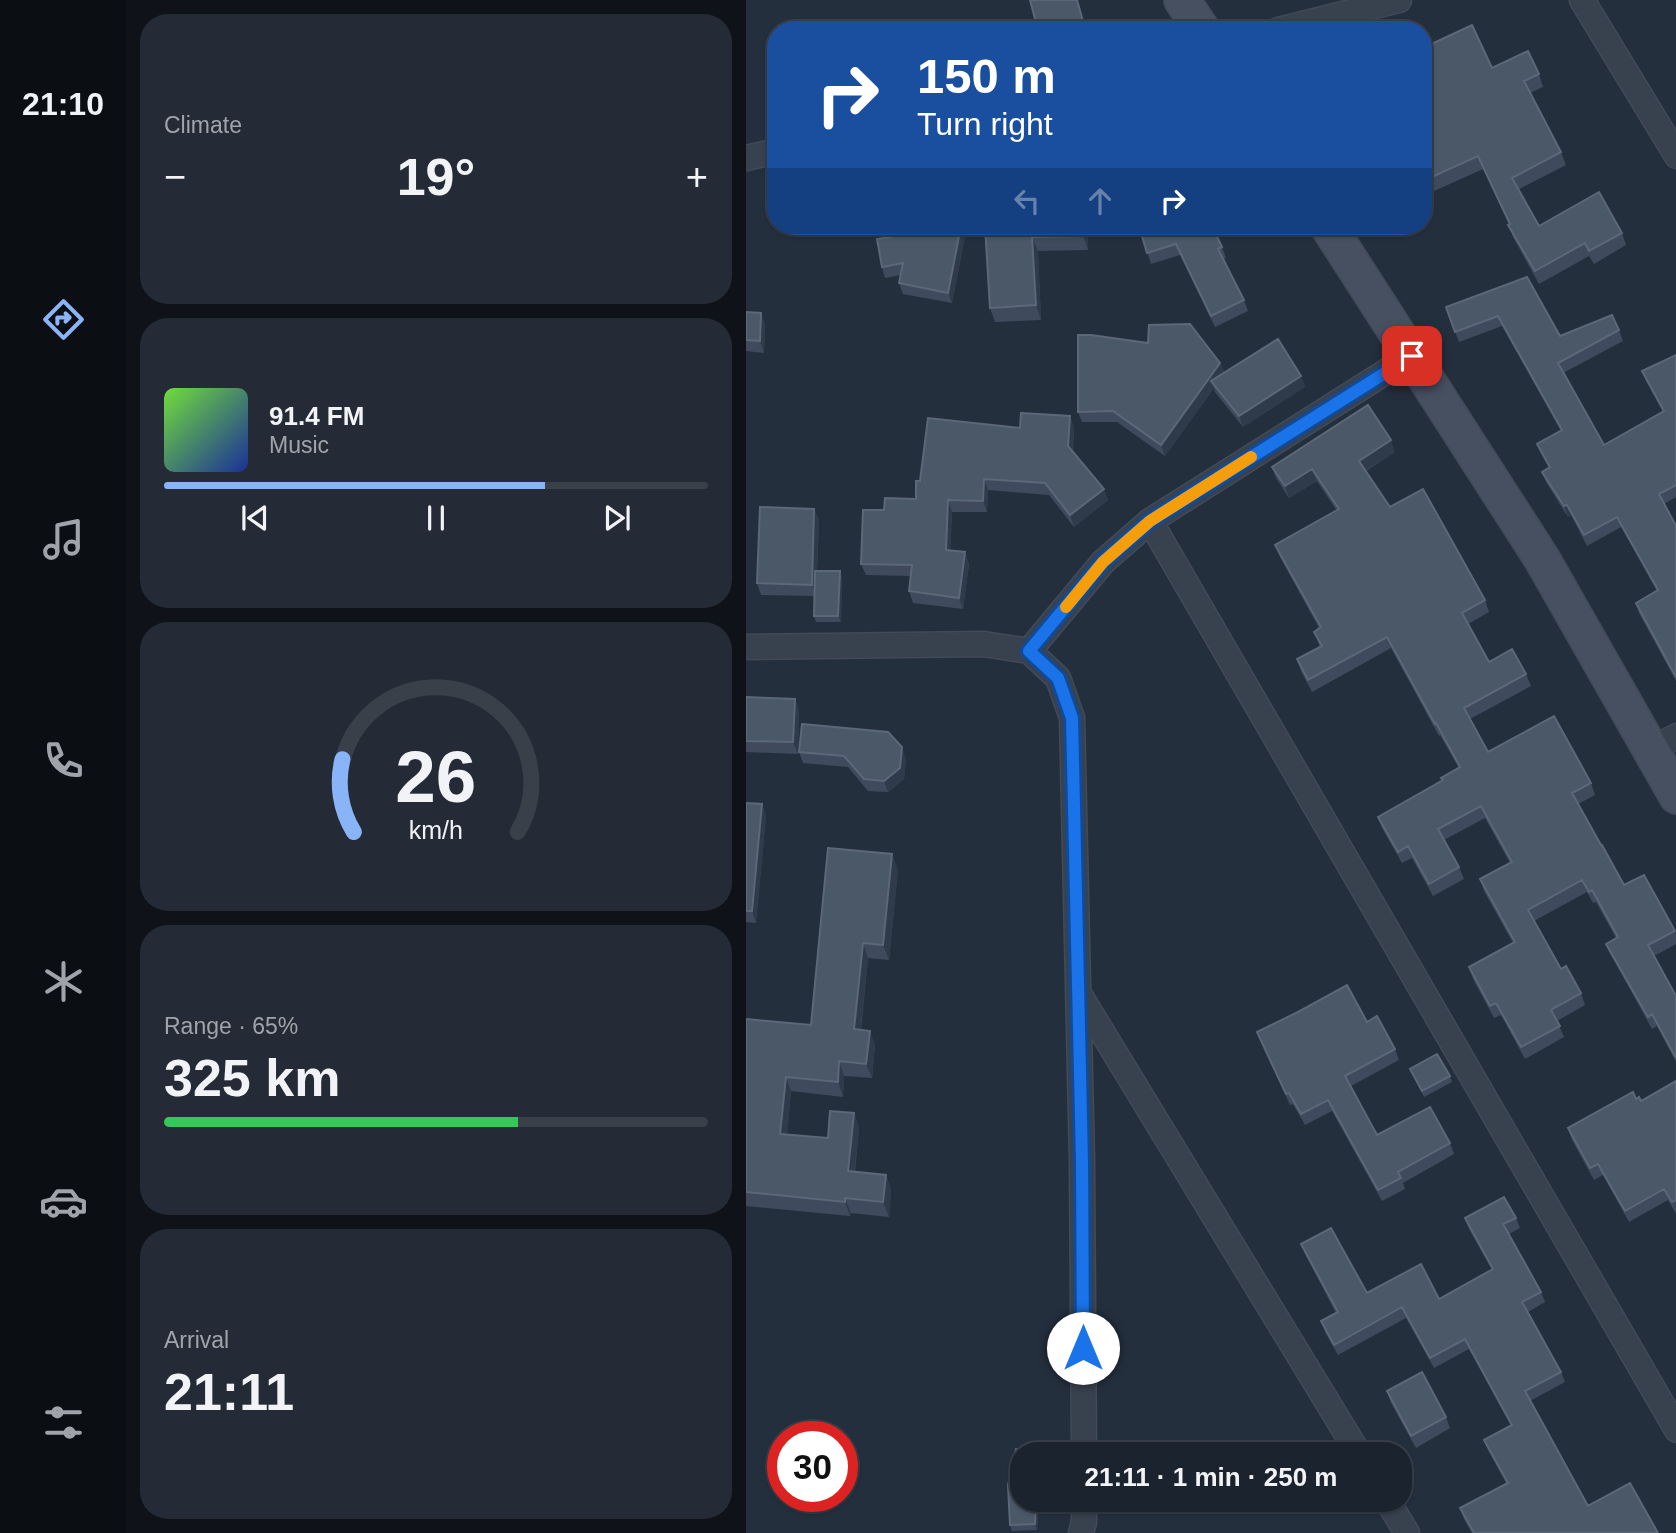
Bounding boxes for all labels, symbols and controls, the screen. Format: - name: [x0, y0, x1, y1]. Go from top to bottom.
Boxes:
- icon: right: [802, 49, 893, 140]
- text: 150 m: [917, 49, 1056, 103]
- text: 21:10: [22, 86, 104, 122]
- text: Turn right: [917, 106, 1053, 142]
- text: Climate: [164, 112, 242, 138]
- text: 19°: [397, 148, 475, 206]
- text: −: [164, 156, 186, 198]
- text: +: [686, 156, 708, 198]
- icon: left: [1008, 182, 1046, 220]
- icon: ahead: [1081, 182, 1119, 220]
- icon: right: [1154, 182, 1192, 220]
- icon: directions: [39, 295, 88, 344]
- pin: [1382, 326, 1442, 386]
- icon: arrive: [1393, 337, 1431, 375]
- text: 91.4 FM: [269, 401, 364, 431]
- text: Music: [269, 432, 329, 458]
- icon: previous: [236, 499, 274, 537]
- icon: pause: [417, 499, 455, 537]
- icon: next: [598, 499, 636, 537]
- icon: music: [39, 515, 88, 564]
- icon: phone: [39, 736, 88, 785]
- text: 26: [396, 737, 476, 818]
- text: km/h: [409, 816, 463, 844]
- icon: climate: [39, 957, 88, 1006]
- text: Range · 65%: [164, 1013, 298, 1039]
- text: 325 km: [164, 1049, 340, 1107]
- icon: car: [39, 1177, 88, 1226]
- position arrow: [1046, 1311, 1120, 1385]
- text: Arrival: [164, 1327, 229, 1353]
- text: 21:11: [164, 1363, 294, 1421]
- icon: filters: [39, 1398, 88, 1447]
- speed limit sign: 30: [767, 1421, 858, 1512]
- text: 21:11 · 1 min · 250 m: [1085, 1462, 1337, 1492]

